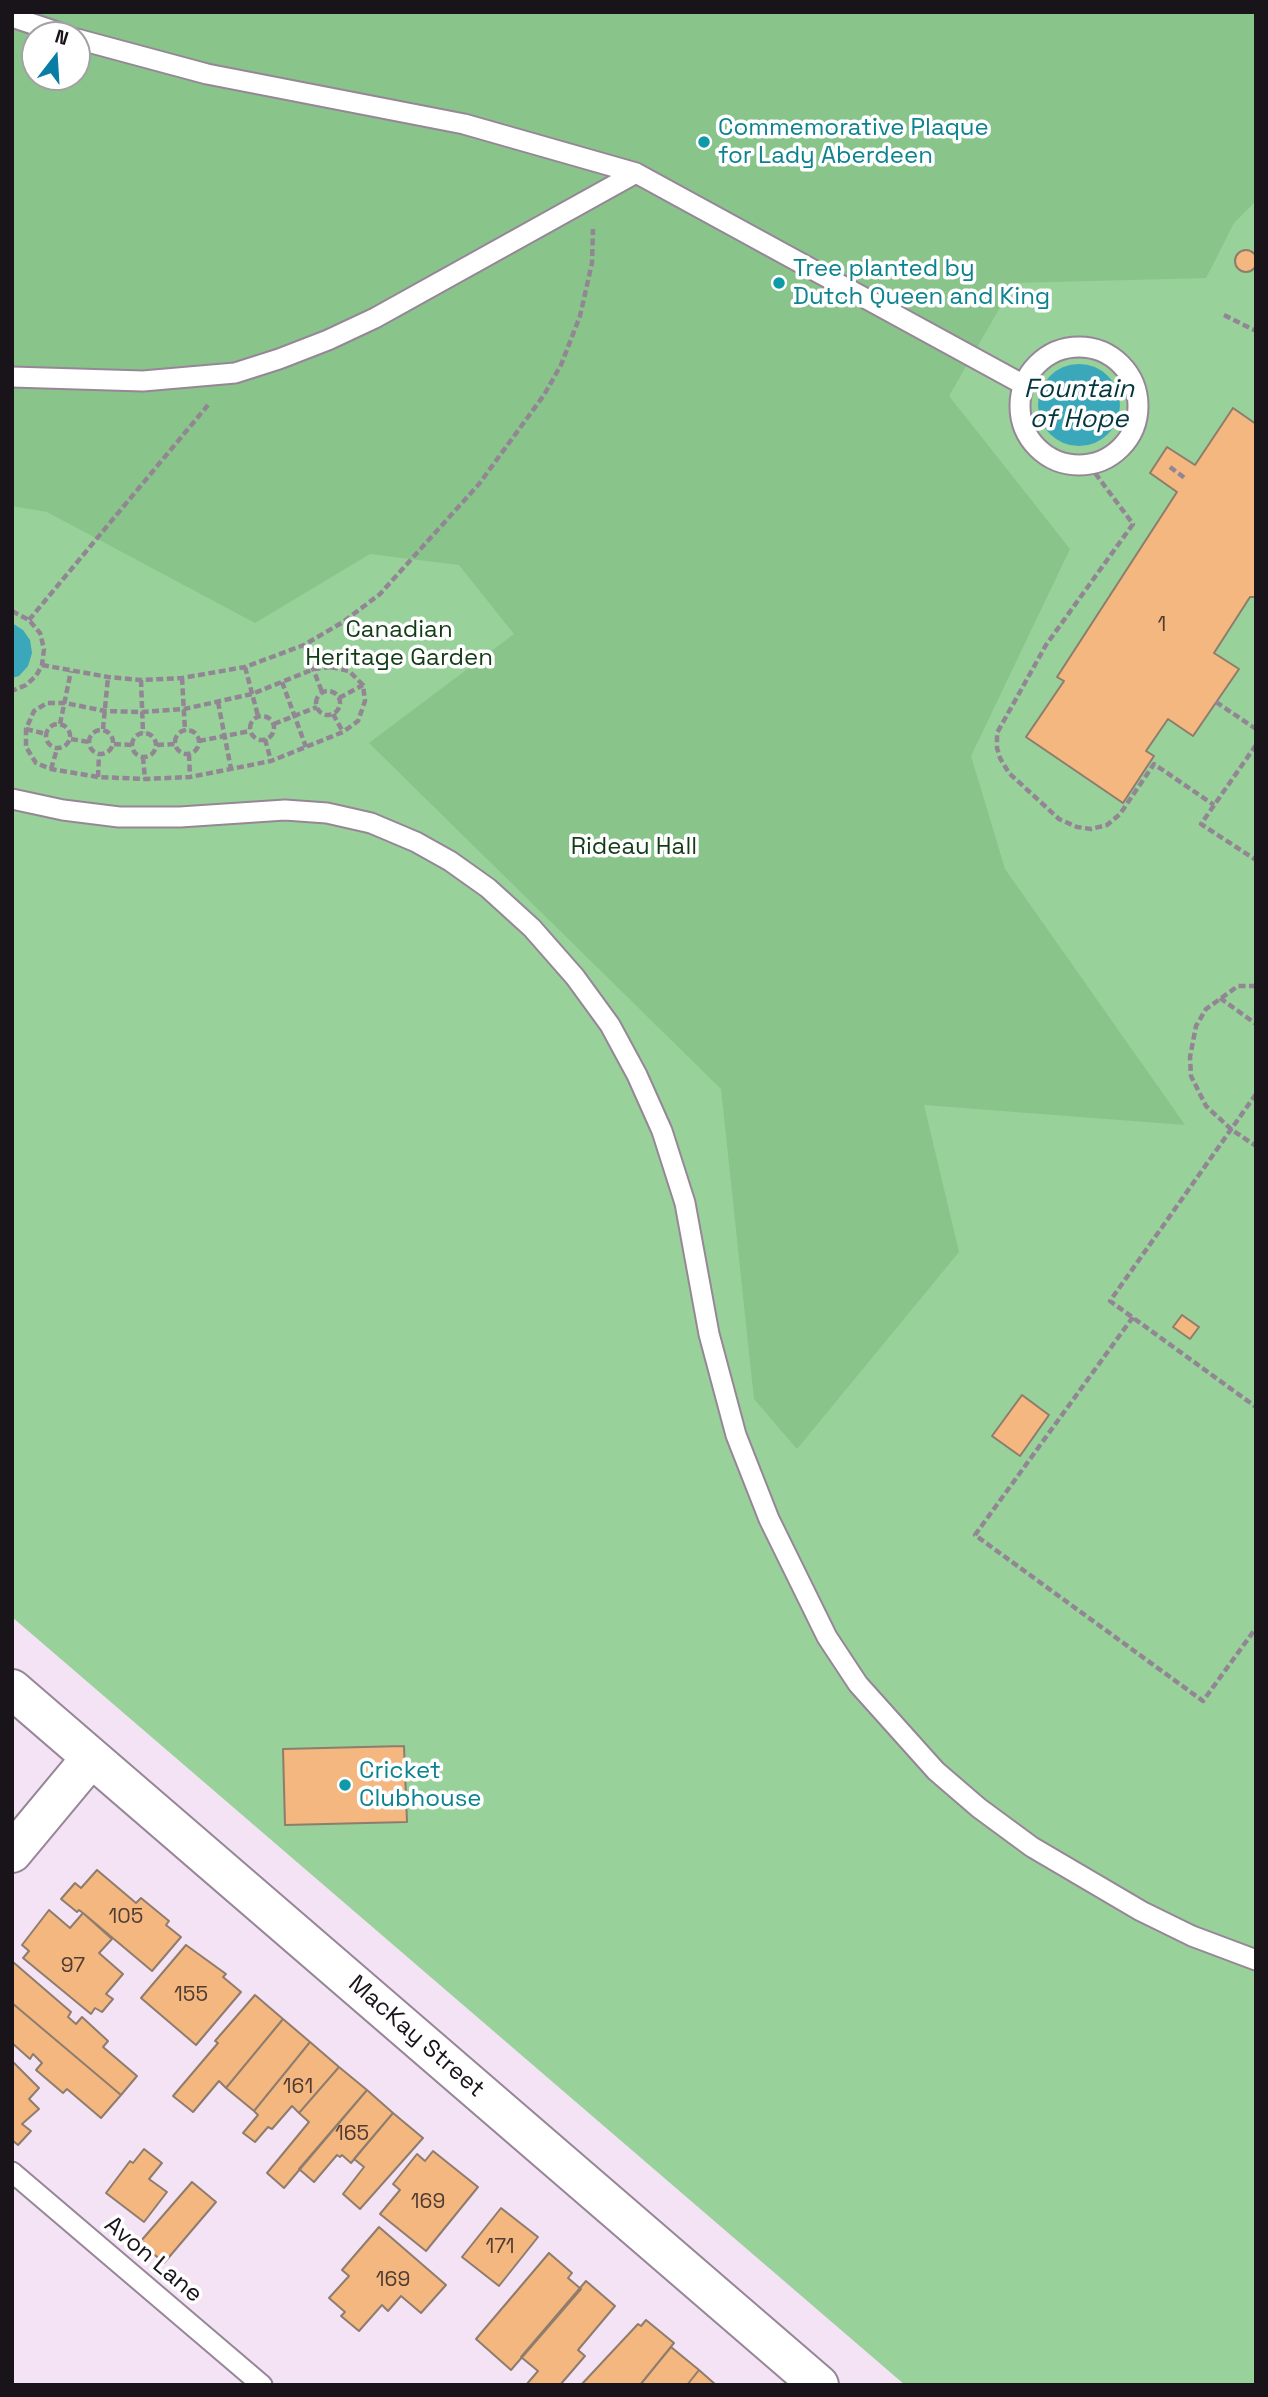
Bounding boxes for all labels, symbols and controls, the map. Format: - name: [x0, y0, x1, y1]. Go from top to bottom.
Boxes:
- north arrow: [21, 21, 91, 91]
- text: N: [52, 24, 71, 51]
- place label: Commemorative Plaque for Lady Aberdeen: [718, 114, 989, 170]
- marker: Commemorative Plaque for Lady Aberdeen: [696, 134, 712, 150]
- place label: Tree planted by Dutch Queen and King: [793, 255, 1050, 311]
- marker: Tree planted by Dutch Queen and King: [771, 275, 787, 291]
- water label: Fountain of Hope: [1024, 374, 1134, 436]
- house number: 1: [1158, 612, 1166, 638]
- park label: Canadian Heritage Garden: [305, 616, 493, 672]
- park label: Rideau Hall: [571, 833, 697, 861]
- place label: Cricket Clubhouse: [359, 1757, 482, 1813]
- marker: Cricket Clubhouse: [337, 1777, 353, 1793]
- house number: 105: [109, 1904, 143, 1930]
- house number: 97: [61, 1953, 85, 1979]
- street label: MacKay Street: [342, 1970, 490, 2104]
- house number: 155: [174, 1982, 208, 2008]
- house number: 161: [283, 2074, 313, 2100]
- house number: 165: [335, 2121, 369, 2147]
- house number: 169: [411, 2189, 445, 2215]
- street label: Avon Lane: [98, 2211, 208, 2309]
- house number: 171: [485, 2234, 515, 2260]
- house number: 169: [376, 2267, 410, 2293]

